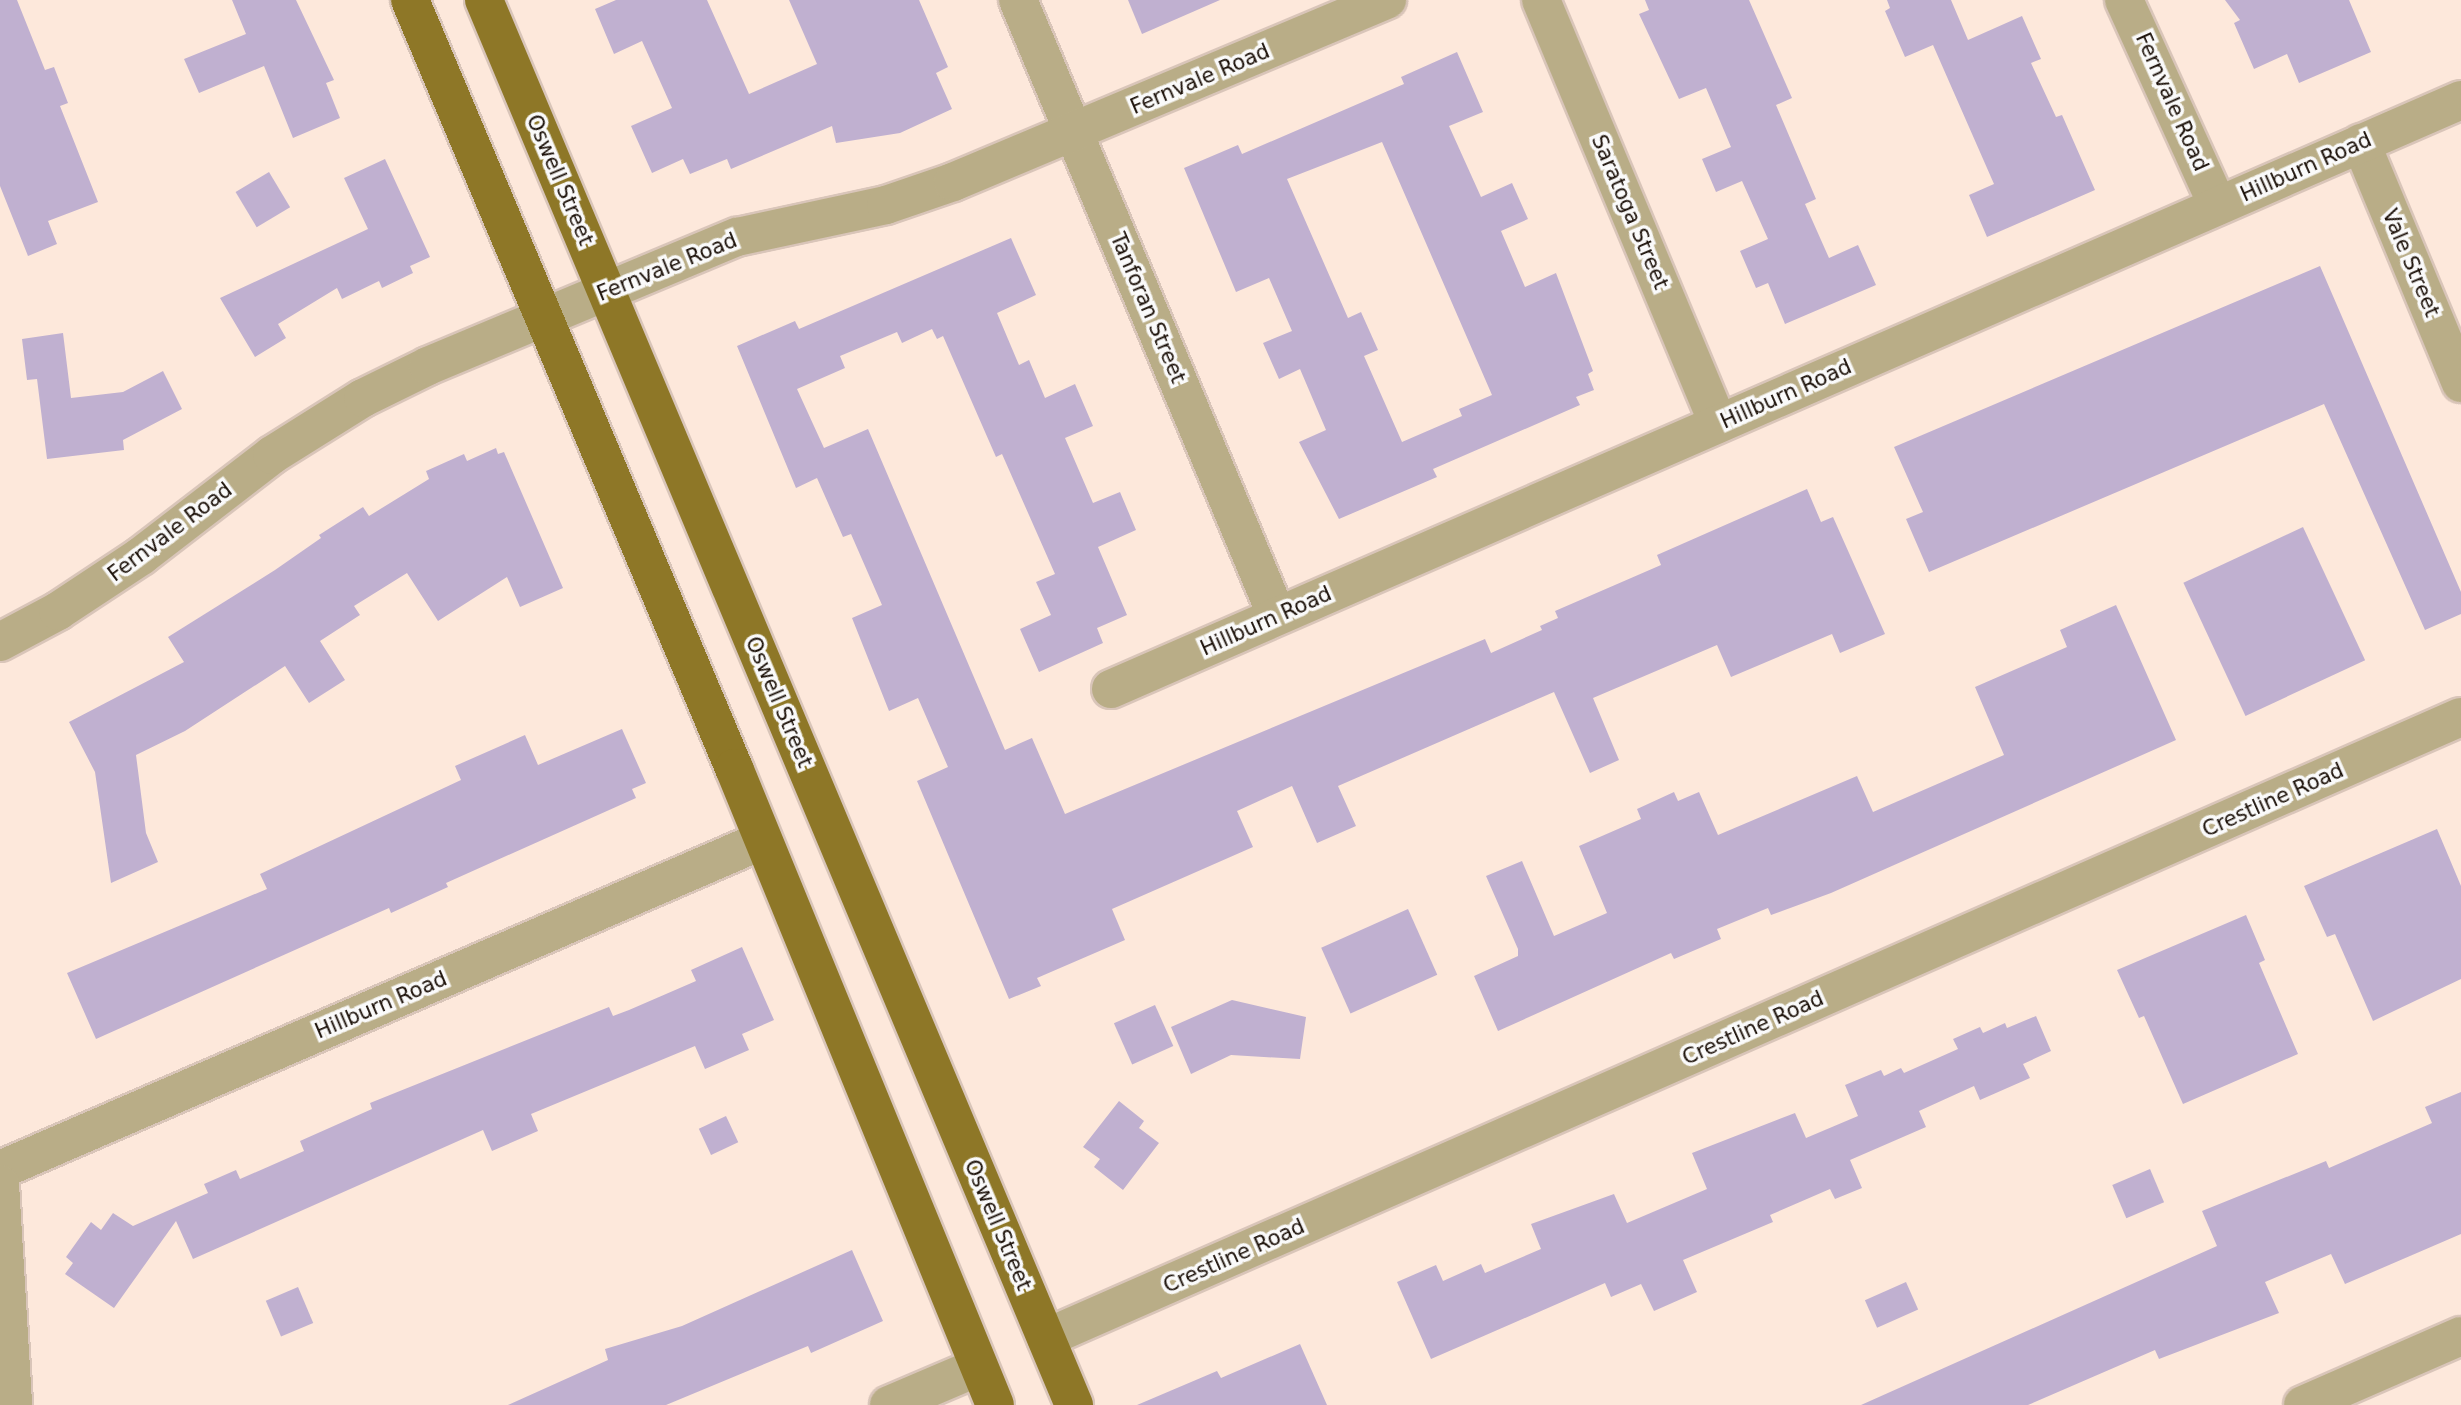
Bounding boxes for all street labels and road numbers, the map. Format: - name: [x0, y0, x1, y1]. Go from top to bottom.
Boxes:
- street label: Fernvale Road: [2130, 29, 2214, 175]
- street label: Fernvale Road: [1127, 38, 1273, 120]
- street label: Oswell Street: [521, 111, 599, 249]
- street label: Hillburn Road: [2237, 127, 2375, 207]
- street label: Saratoga Street: [1586, 131, 1674, 293]
- street label: Vale Street: [2377, 205, 2445, 321]
- street label: Fernvale Road: [593, 227, 741, 307]
- street label: Tanforan Street: [1105, 229, 1191, 387]
- street label: Hillburn Road: [1717, 354, 1855, 434]
- street label: Fernvale Road: [103, 477, 237, 587]
- street label: Hillburn Road: [1197, 581, 1335, 661]
- street label: Oswell Street: [740, 633, 818, 771]
- street label: Crestline Road: [2198, 758, 2348, 842]
- street label: Hillburn Road: [311, 966, 451, 1044]
- street label: Crestline Road: [1678, 986, 1828, 1070]
- street label: Oswell Street: [959, 1156, 1037, 1294]
- street label: Crestline Road: [1159, 1214, 1309, 1298]

